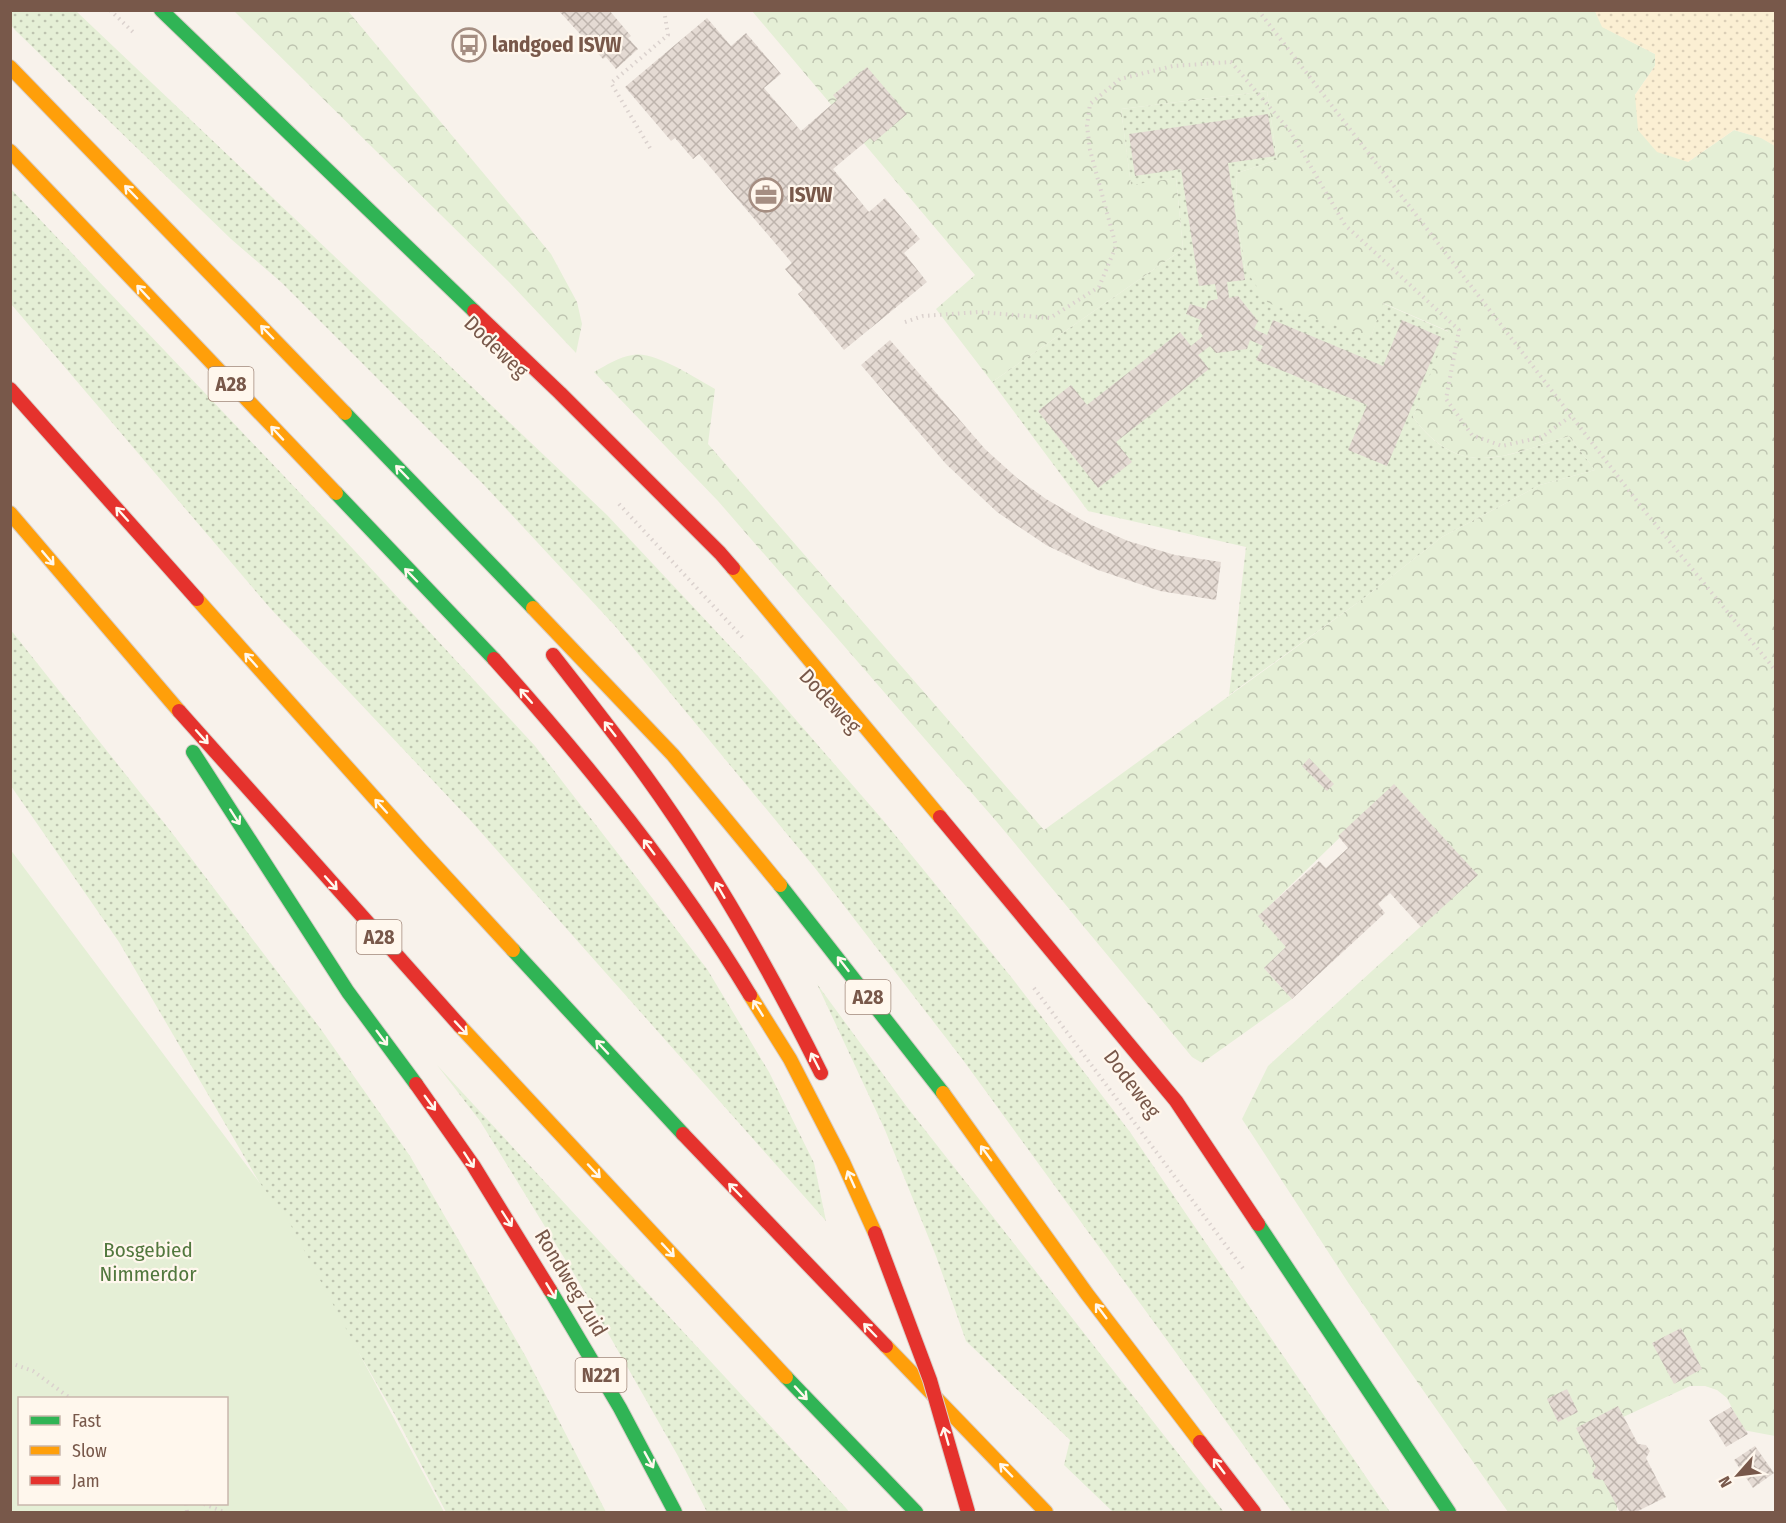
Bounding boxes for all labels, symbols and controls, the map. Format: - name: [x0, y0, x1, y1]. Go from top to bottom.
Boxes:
- bus stop icon: landgoed ISVW: [451, 27, 487, 63]
- place label: landgoed ISVW: [492, 32, 622, 58]
- office icon: ISVW: [748, 177, 784, 213]
- place label: ISVW: [789, 182, 833, 208]
- one-way arrow: [124, 184, 138, 199]
- one-way arrow: [136, 284, 150, 299]
- street label: Dodeweg: [459, 310, 533, 384]
- one-way arrow: [259, 324, 274, 339]
- road number: A28: [208, 367, 254, 401]
- one-way arrow: [270, 426, 284, 441]
- one-way arrow: [395, 464, 410, 479]
- one-way arrow: [115, 507, 129, 522]
- one-way arrow: [41, 549, 54, 565]
- one-way arrow: [404, 567, 419, 582]
- one-way arrow: [244, 653, 258, 668]
- street label: Dodeweg: [794, 663, 866, 739]
- one-way arrow: [519, 689, 533, 704]
- one-way arrow: [604, 722, 616, 738]
- one-way arrow: [195, 729, 209, 744]
- one-way arrow: [374, 798, 388, 813]
- one-way arrow: [229, 808, 241, 825]
- one-way arrow: [643, 839, 656, 855]
- one-way arrow: [324, 875, 338, 890]
- one-way arrow: [714, 882, 726, 899]
- road number: A28: [356, 920, 401, 954]
- one-way arrow: [836, 957, 849, 973]
- road number: A28: [846, 980, 890, 1014]
- one-way arrow: [752, 1000, 764, 1017]
- one-way arrow: [454, 1020, 468, 1035]
- one-way arrow: [376, 1030, 388, 1046]
- one-way arrow: [595, 1040, 609, 1055]
- street label: Dodeweg: [1098, 1045, 1166, 1123]
- one-way arrow: [809, 1052, 820, 1070]
- one-way arrow: [424, 1095, 436, 1111]
- one-way arrow: [980, 1146, 992, 1162]
- one-way arrow: [463, 1151, 475, 1168]
- one-way arrow: [587, 1163, 601, 1178]
- one-way arrow: [845, 1171, 856, 1189]
- one-way arrow: [728, 1182, 742, 1197]
- one-way arrow: [501, 1211, 514, 1228]
- street label: Rondweg Zuid: [529, 1225, 613, 1341]
- park label: Bosgebied Nimmerdor: [99, 1237, 197, 1287]
- one-way arrow: [661, 1243, 675, 1258]
- one-way arrow: [546, 1282, 558, 1299]
- one-way arrow: [1094, 1303, 1107, 1319]
- one-way arrow: [864, 1323, 878, 1338]
- road number: N221: [576, 1358, 626, 1392]
- one-way arrow: [794, 1385, 809, 1400]
- legend: [18, 1397, 228, 1505]
- text: Fast: [72, 1410, 101, 1432]
- one-way arrow: [940, 1427, 951, 1446]
- text: Slow: [72, 1440, 107, 1462]
- north arrow: [1708, 1445, 1768, 1505]
- one-way arrow: [643, 1451, 655, 1468]
- one-way arrow: [1212, 1458, 1225, 1474]
- one-way arrow: [998, 1463, 1013, 1478]
- text: Jam: [72, 1470, 100, 1492]
- text: N: [1715, 1473, 1736, 1491]

